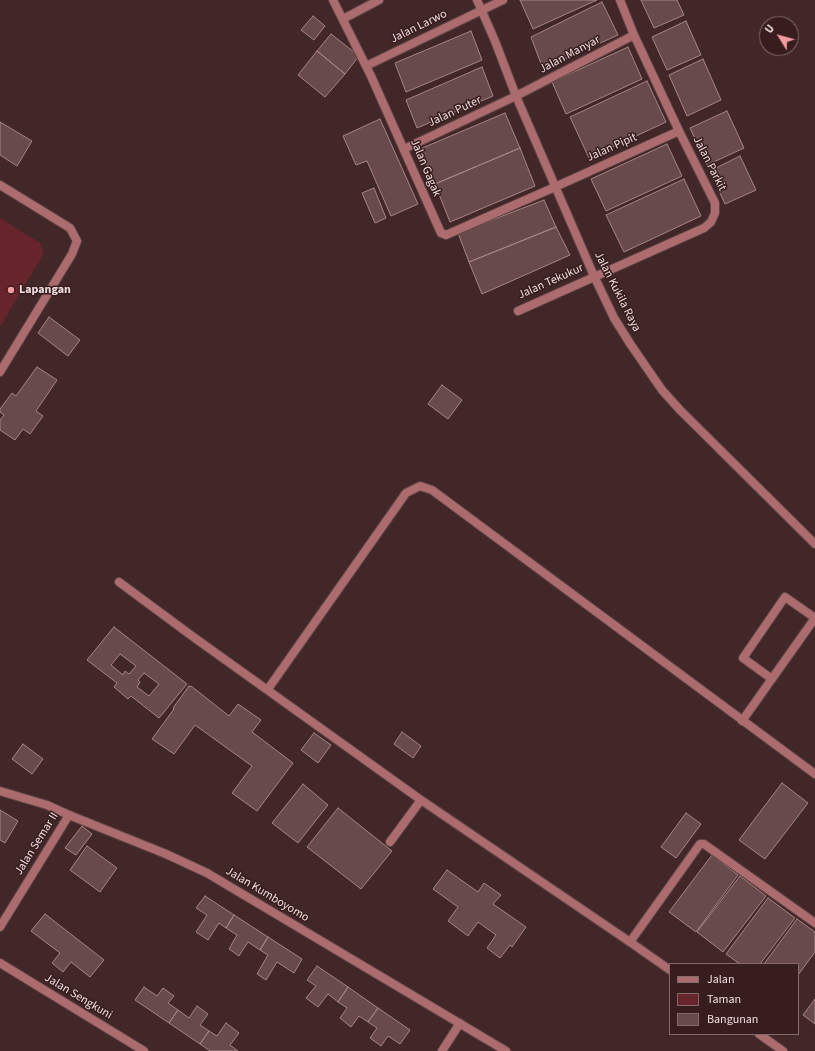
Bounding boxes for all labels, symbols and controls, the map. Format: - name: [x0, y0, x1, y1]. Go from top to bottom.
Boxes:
- street label: Jalan Larwo: [388, 7, 450, 47]
- north arrow: [759, 16, 799, 56]
- text: U: [762, 22, 778, 37]
- street label: Jalan Manyar: [537, 33, 603, 77]
- street label: Jalan Puter: [426, 93, 484, 131]
- street label: Jalan Pipit: [585, 131, 639, 165]
- street label: Jalan Parkit: [689, 134, 729, 194]
- street label: Jalan Gagak: [406, 137, 444, 199]
- street label: Jalan Kukila Raya: [591, 250, 643, 334]
- street label: Jalan Tekukur: [516, 261, 586, 303]
- place label: Lapangan: [19, 283, 71, 297]
- marker: Lapangan: [6, 285, 16, 295]
- street label: Jalan Semar II: [12, 810, 62, 878]
- street label: Jalan Kumboyomo: [223, 864, 311, 926]
- legend: [669, 963, 799, 1035]
- street label: Jalan Sengkuni: [41, 971, 115, 1023]
- text: Jalan: [707, 971, 734, 988]
- text: Taman: [707, 991, 741, 1008]
- text: Bangunan: [707, 1011, 758, 1028]

